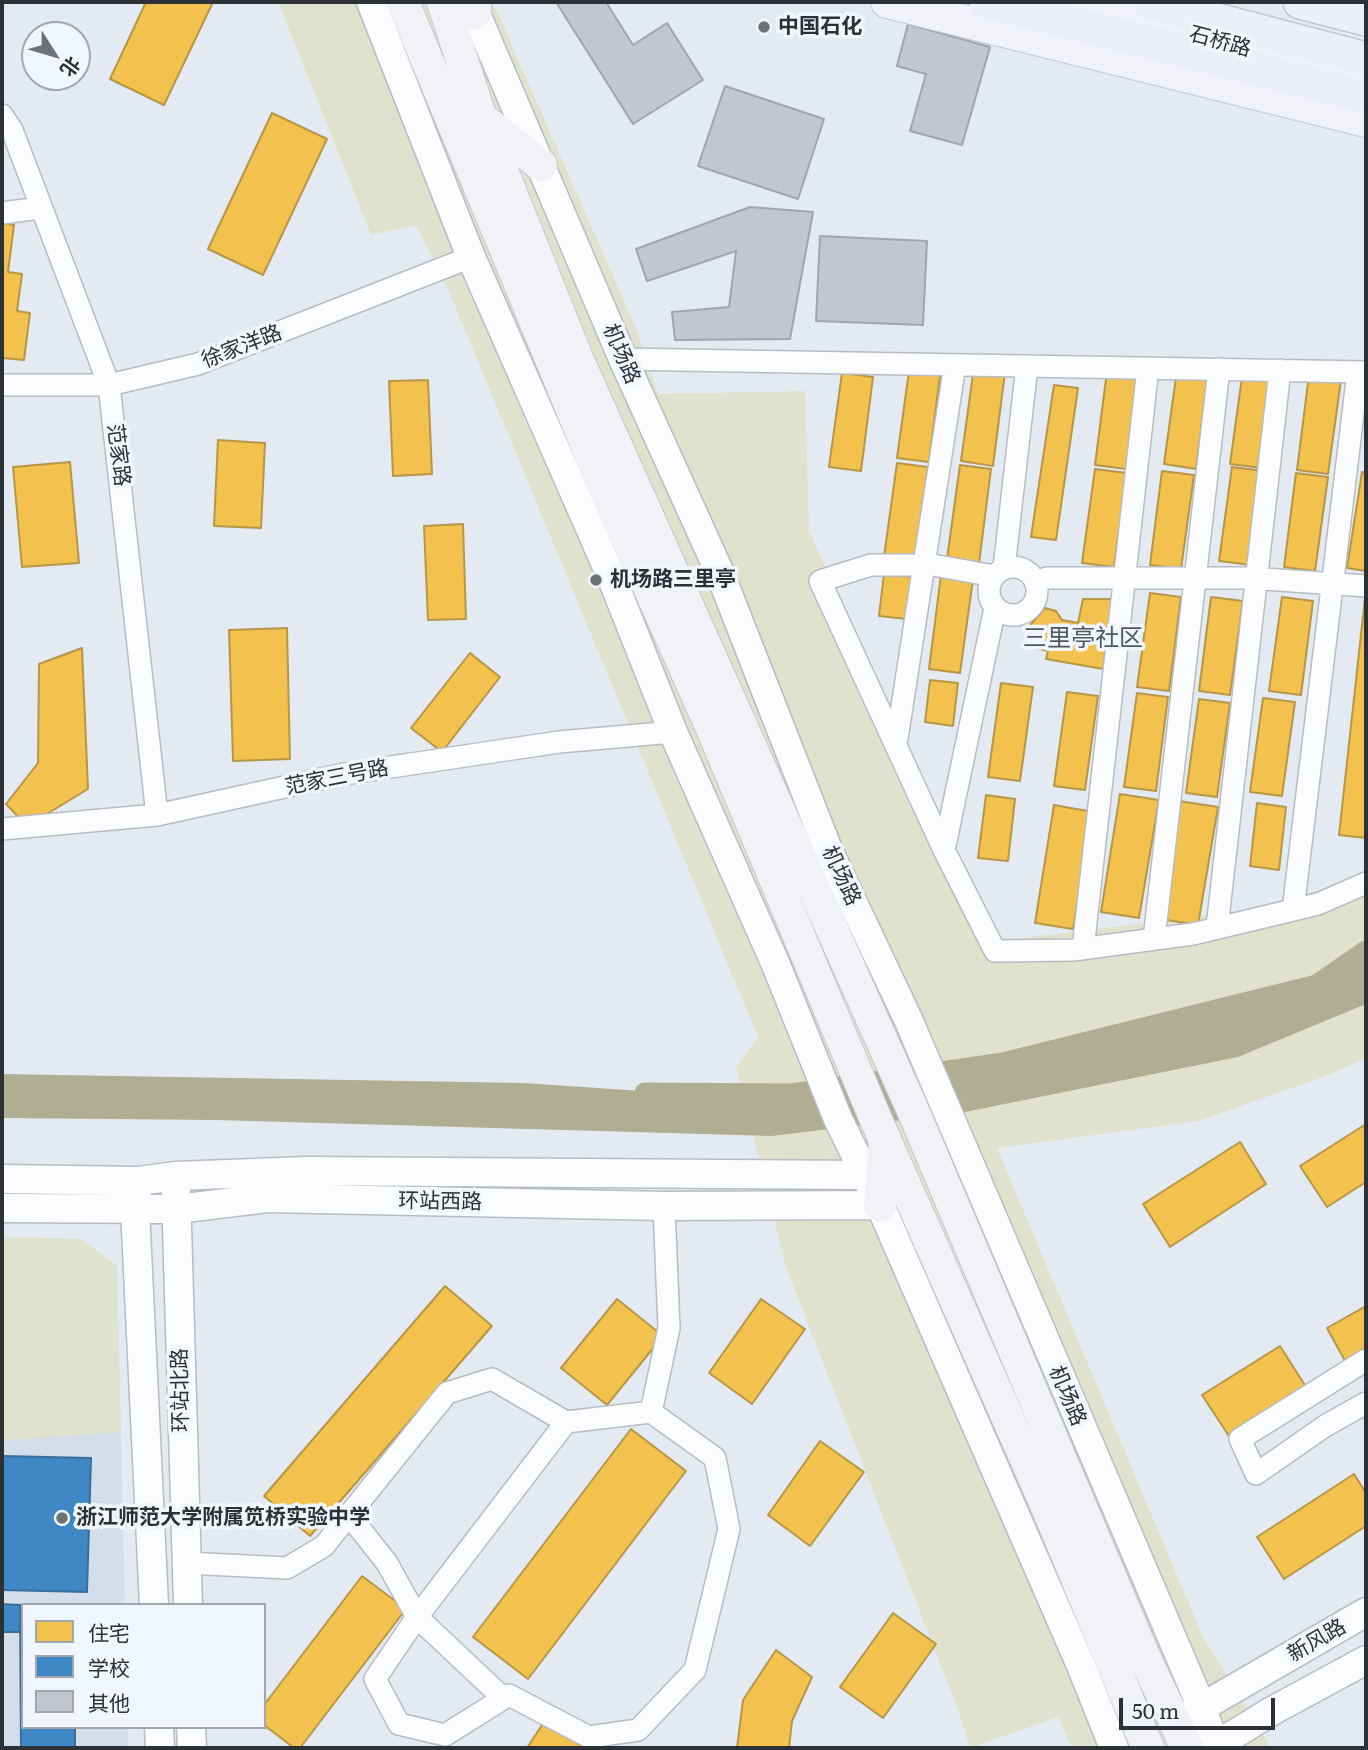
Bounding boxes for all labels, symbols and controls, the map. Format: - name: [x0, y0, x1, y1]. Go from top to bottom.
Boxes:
- place label: 中国石化: [778, 14, 862, 40]
- marker: 中国石化: [756, 19, 772, 35]
- north arrow: [21, 21, 91, 91]
- street label: 石桥路: [1186, 22, 1254, 62]
- text: 北: [54, 51, 88, 83]
- street label: 徐家洋路: [198, 320, 286, 374]
- street label: 机场路: [597, 320, 645, 388]
- street label: 范家路: [102, 422, 134, 488]
- place label: 机场路三里亭: [610, 567, 736, 593]
- marker: 机场路三里亭: [588, 572, 604, 588]
- district label: 三里亭社区: [1023, 625, 1143, 653]
- street label: 范家三号路: [283, 756, 391, 800]
- street label: 机场路: [816, 842, 866, 910]
- street label: 环站西路: [398, 1189, 482, 1215]
- street label: 环站北路: [168, 1348, 194, 1432]
- street label: 机场路: [1043, 1362, 1091, 1430]
- place label: 浙江师范大学附属笕桥实验中学: [76, 1505, 370, 1531]
- marker: 浙江师范大学附属笕桥实验中学: [54, 1510, 70, 1526]
- legend: [21, 1603, 266, 1729]
- street label: 新风路: [1283, 1614, 1351, 1668]
- text: 住宅: [88, 1616, 130, 1647]
- text: 学校: [88, 1651, 130, 1682]
- scale bar: [1123, 1684, 1279, 1728]
- text: 其他: [88, 1686, 130, 1717]
- text: 50 m: [1132, 1694, 1179, 1725]

